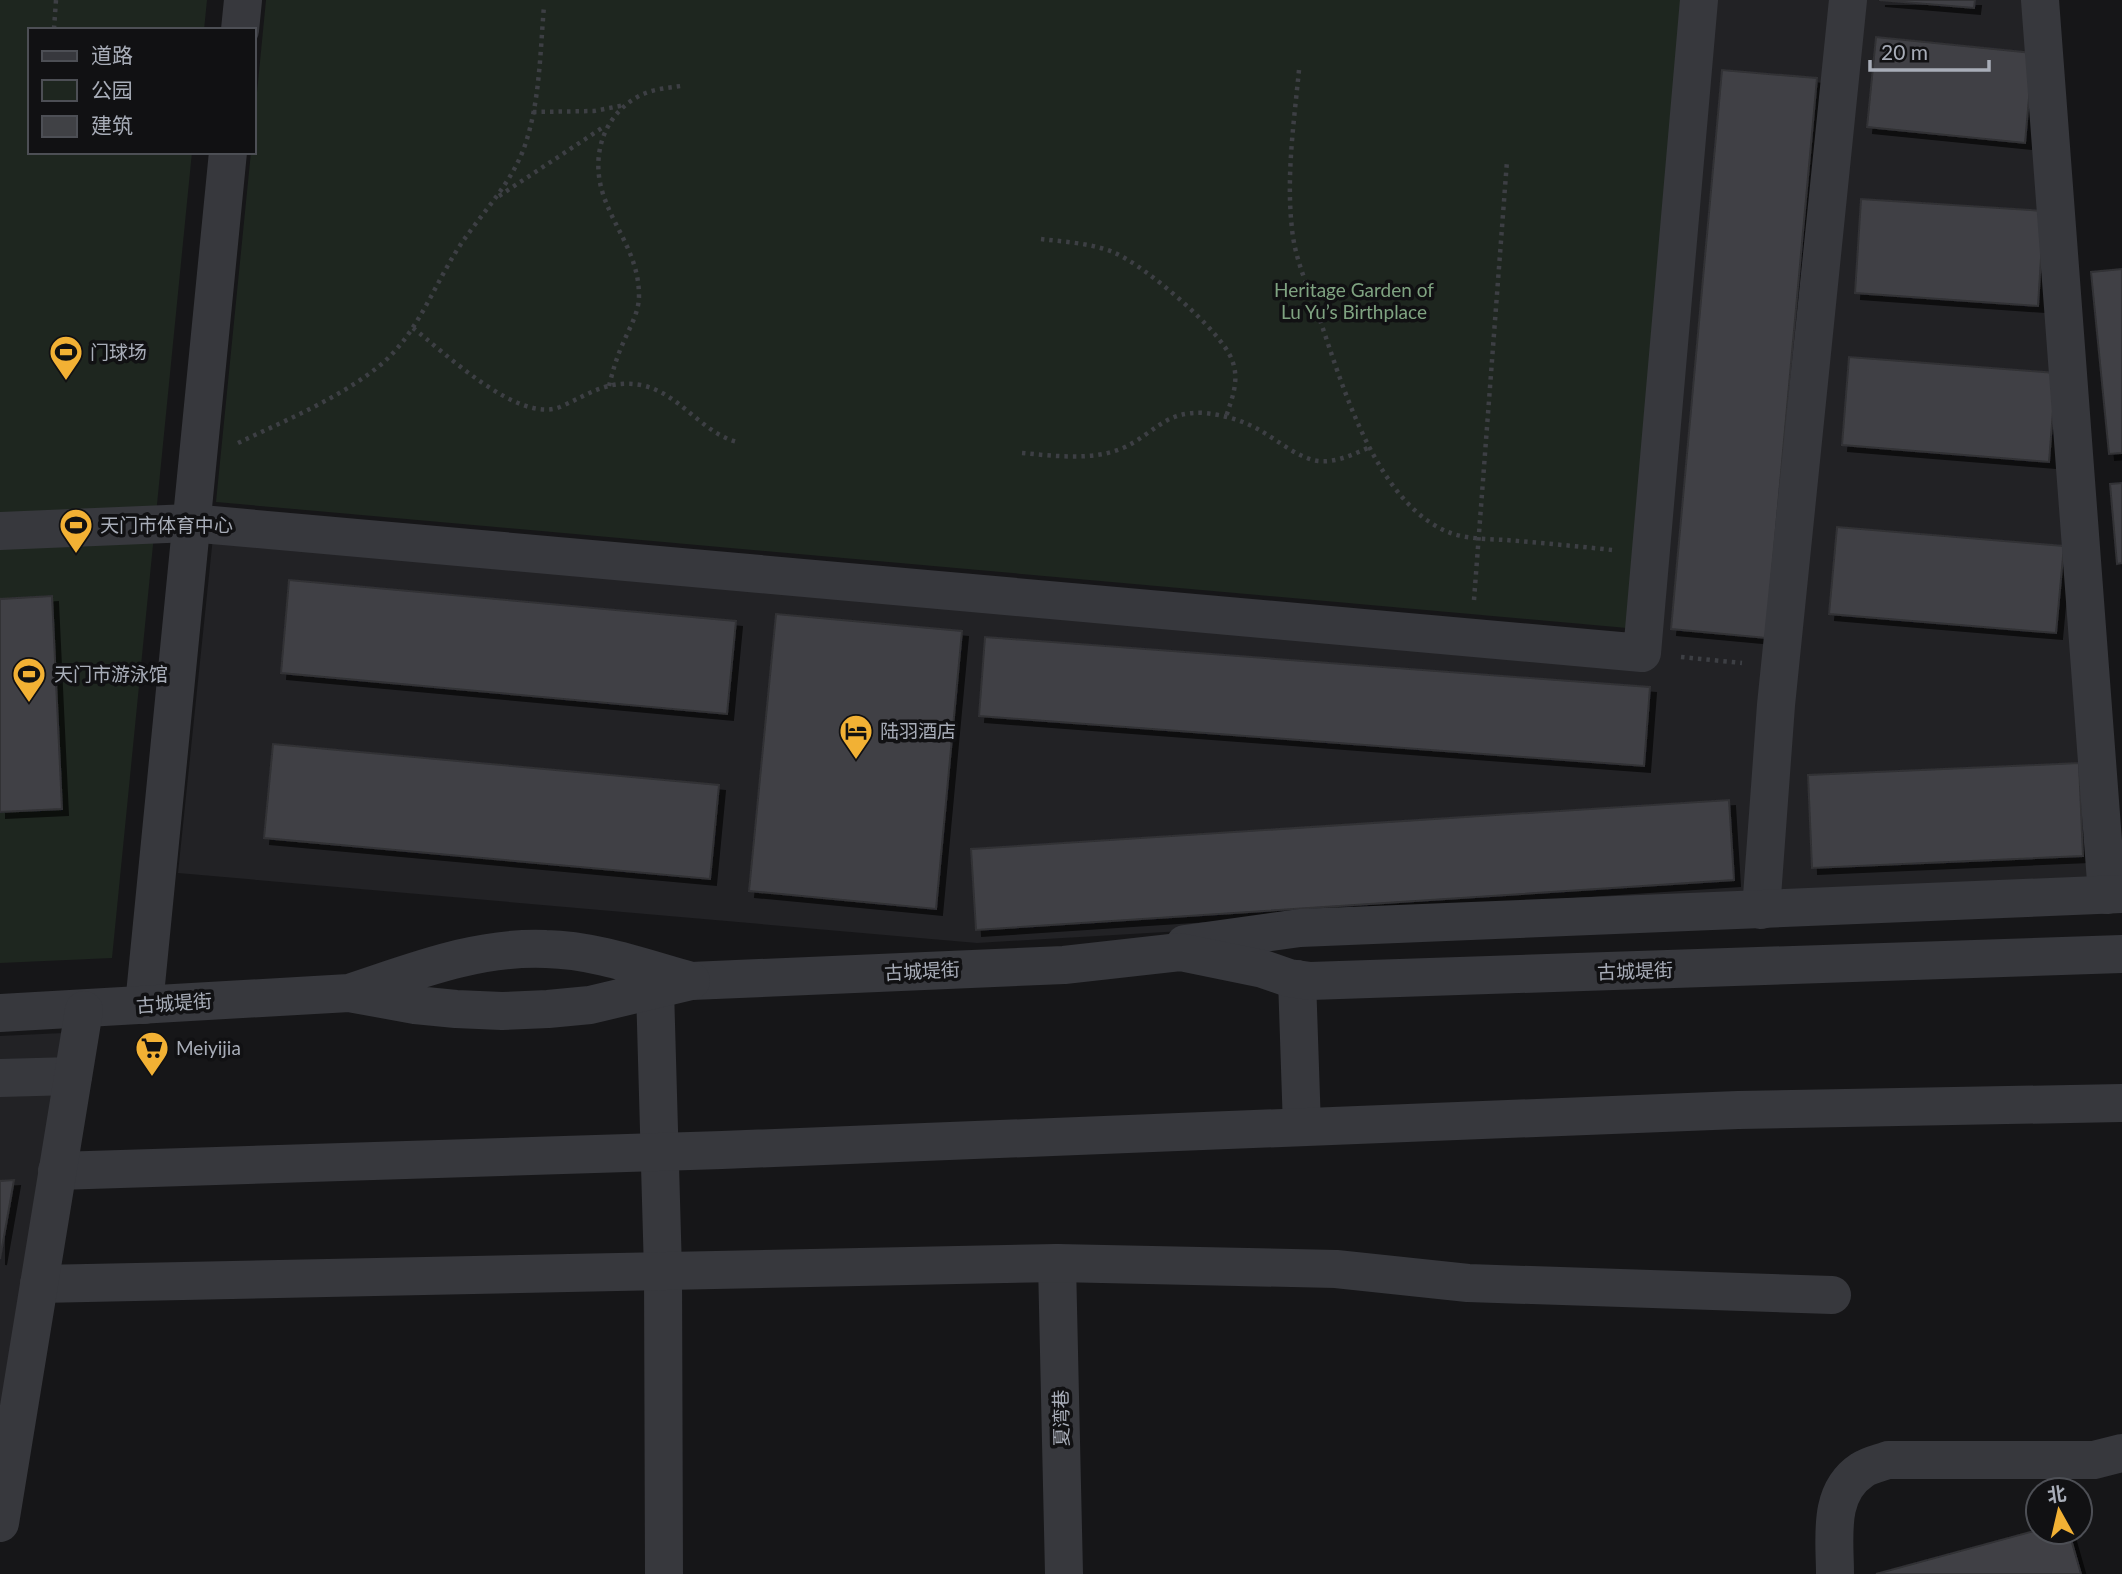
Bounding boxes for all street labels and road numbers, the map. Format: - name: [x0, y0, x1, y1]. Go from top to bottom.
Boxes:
- street label: 古城堤街: [883, 957, 961, 984]
- street label: 古城堤街: [1597, 958, 1673, 983]
- street label: 古城堤街: [135, 988, 213, 1017]
- street label: 夏湾巷: [1049, 1389, 1072, 1447]

